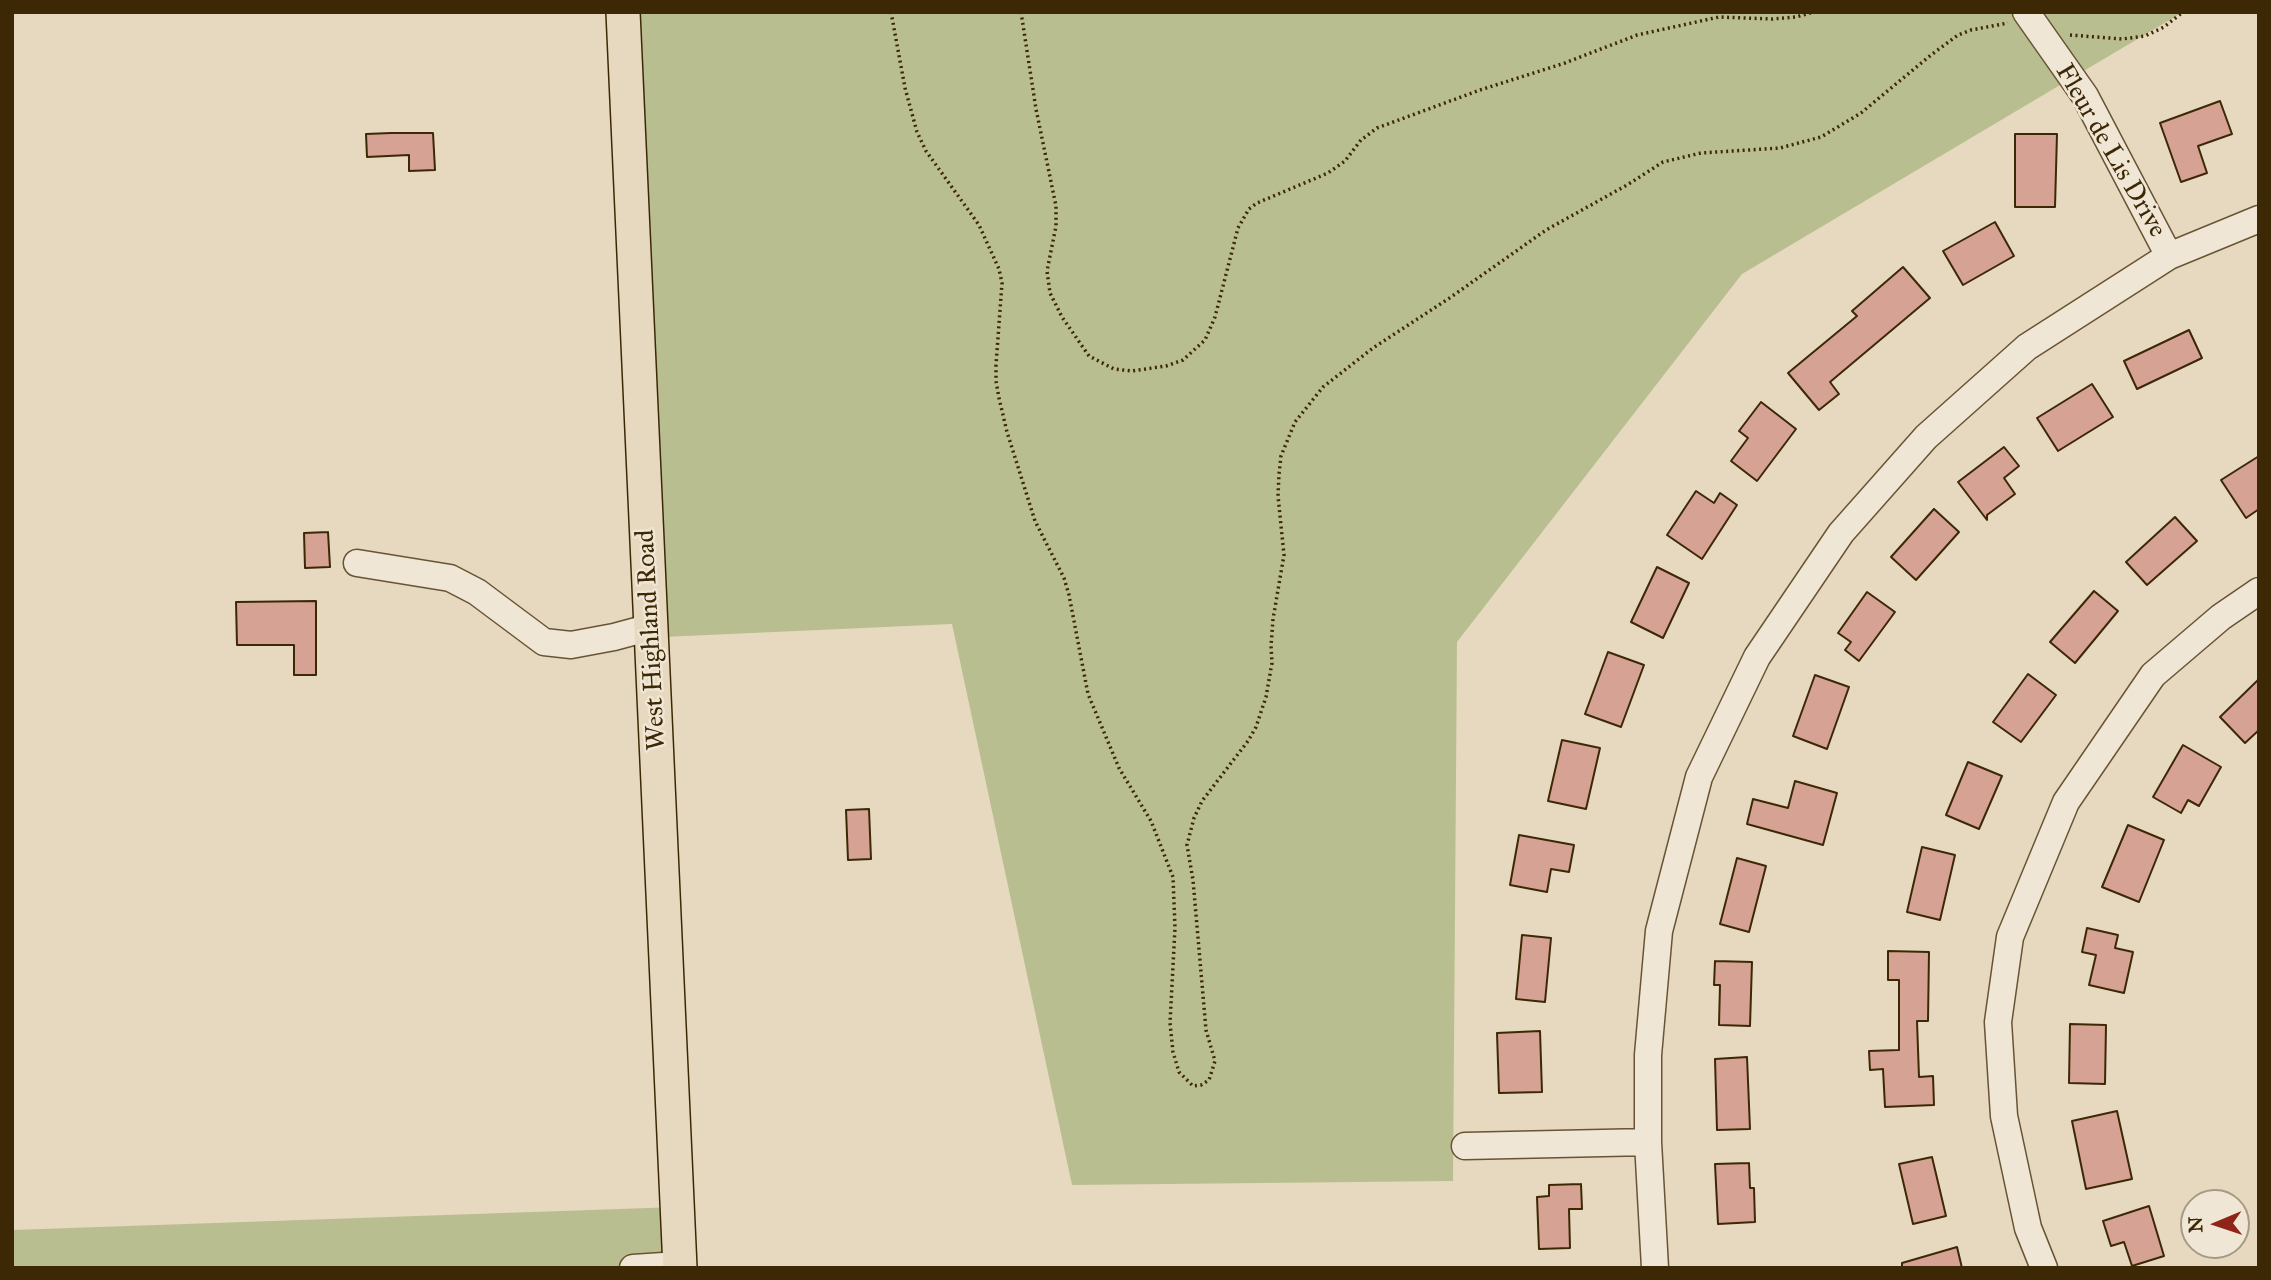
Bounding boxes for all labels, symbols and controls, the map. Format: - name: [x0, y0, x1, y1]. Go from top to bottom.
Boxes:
- street label: Fleur de Lis Drive: [2048, 59, 2172, 243]
- street label: West Highland Road: [631, 529, 673, 751]
- north arrow: [2180, 1189, 2250, 1259]
- text: N: [2184, 1216, 2207, 1233]

